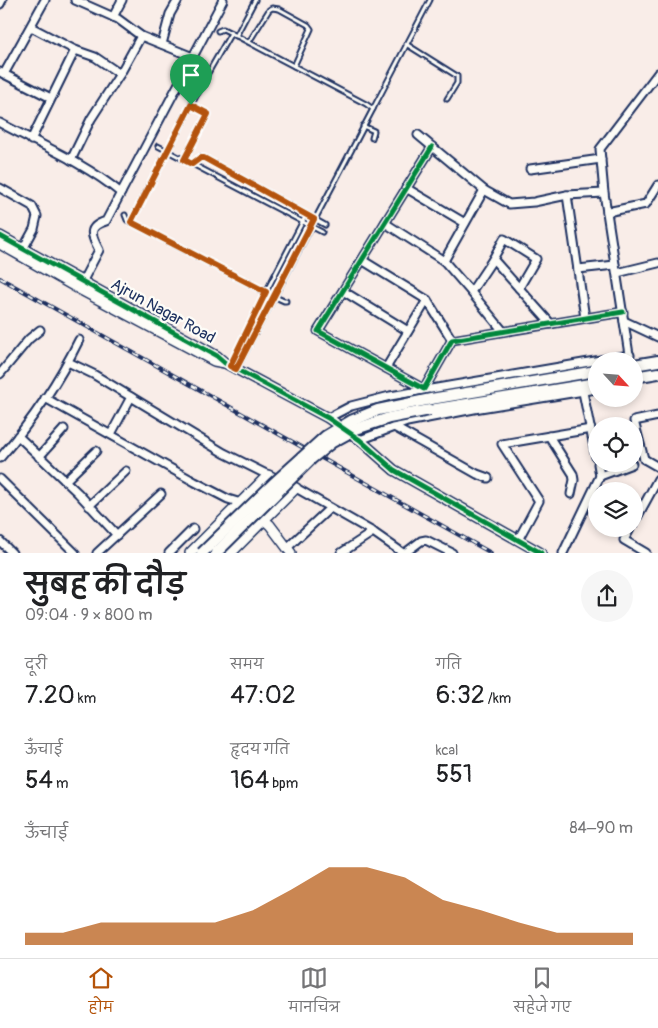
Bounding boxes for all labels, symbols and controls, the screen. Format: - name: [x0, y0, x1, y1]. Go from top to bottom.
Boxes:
- pin: [170, 54, 212, 105]
- icon: arrive: [177, 61, 205, 89]
- street label: Ajrun Nagar Road: [107, 274, 219, 348]
- north arrow: [588, 352, 642, 408]
- map controls: [588, 352, 643, 537]
- button: locate: [588, 417, 643, 472]
- button: layers: [588, 482, 643, 537]
- text: सुबह की दौड़: [25, 568, 186, 603]
- button: share: [581, 570, 633, 622]
- text: 09:04 · 9 × 800 m: [25, 605, 152, 625]
- text: दूरी: [25, 656, 47, 673]
- text: समय: [230, 656, 264, 673]
- text: गति: [436, 656, 461, 673]
- text: 7.20: [25, 680, 75, 711]
- text: 47:02: [230, 680, 296, 711]
- text: 6:32: [436, 680, 485, 711]
- text: km: [75, 690, 96, 707]
- text: /km: [485, 690, 511, 707]
- text: ऊँचाई: [25, 741, 63, 758]
- text: हृदय गति: [230, 741, 289, 758]
- text: kcal: [436, 742, 458, 759]
- text: 551: [436, 759, 473, 790]
- text: 54: [25, 765, 53, 796]
- text: 164: [230, 765, 269, 796]
- text: m: [53, 775, 69, 792]
- text: bpm: [269, 775, 298, 792]
- text: 84–90 m: [569, 818, 633, 838]
- text: ऊँचाई: [25, 823, 68, 843]
- tab: होम: [87, 964, 115, 1023]
- tab: मानचित्र: [289, 964, 340, 1023]
- tab: सहेजे गए: [514, 964, 571, 1023]

